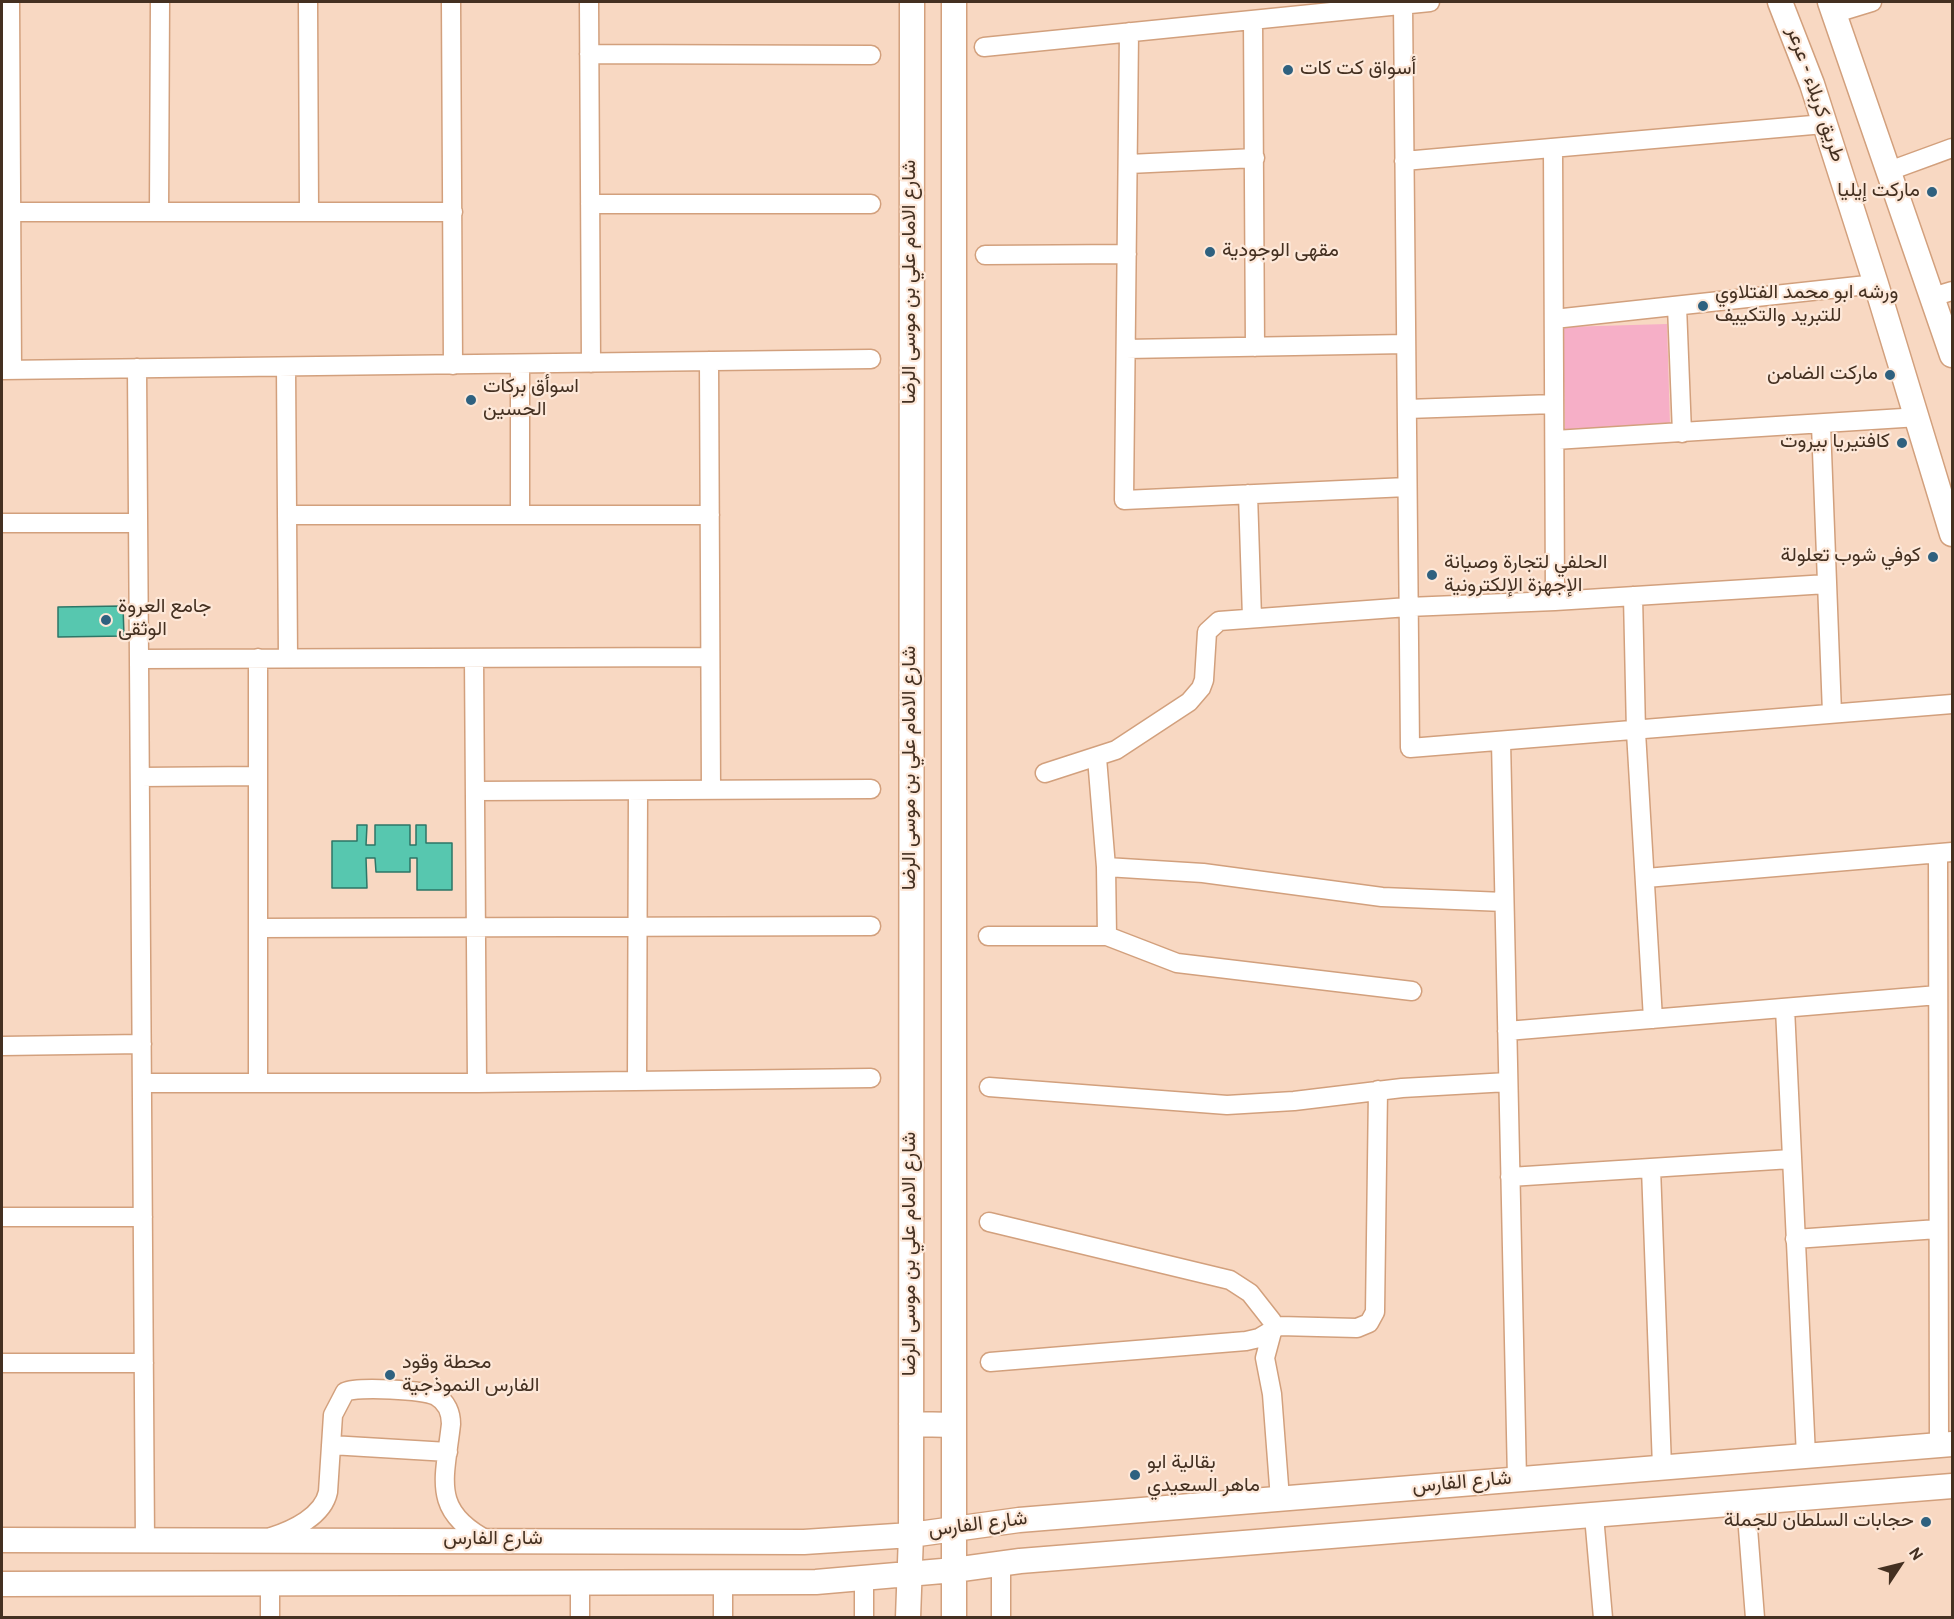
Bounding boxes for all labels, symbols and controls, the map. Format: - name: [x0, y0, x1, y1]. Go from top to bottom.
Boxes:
- street label: طريق كربلاء - عرعر: [1780, 24, 1848, 166]
- place label: أسواق كت كات: [1300, 58, 1416, 82]
- marker: أسواق كت كات: [1281, 63, 1295, 77]
- street label: شارع الامام علي بن موسى الرضا: [899, 160, 923, 404]
- place label: ماركت إيليا: [1837, 180, 1920, 204]
- marker: ماركت إيليا: [1925, 185, 1939, 199]
- place label: مقهى الوجودية: [1222, 240, 1339, 264]
- marker: مقهى الوجودية: [1203, 245, 1217, 259]
- place label: ورشه ابو محمد الفتلاوي للتبريد والتكييف: [1715, 282, 1898, 329]
- marker: ورشه ابو محمد الفتلاوي للتبريد والتكييف: [1696, 299, 1710, 313]
- place label: ماركت الضامن: [1767, 363, 1878, 387]
- marker: ماركت الضامن: [1883, 368, 1897, 382]
- place label: اسوأق بركات الحسين: [483, 376, 579, 423]
- marker: اسوأق بركات الحسين: [464, 393, 478, 407]
- place label: كافتيريا بيروت: [1780, 431, 1890, 455]
- marker: كافتيريا بيروت: [1895, 436, 1909, 450]
- place label: كوفي شوب تعلولة: [1781, 545, 1921, 569]
- marker: كوفي شوب تعلولة: [1926, 550, 1940, 564]
- place label: الحلفي لتجارة وصيانة الإجهزة الإلكترونية: [1444, 552, 1607, 599]
- marker: الحلفي لتجارة وصيانة الإجهزة الإلكترونية: [1425, 568, 1439, 582]
- place label: جامع العروة الوثقى: [118, 596, 211, 643]
- marker: جامع العروة الوثقى: [99, 613, 113, 627]
- street label: شارع الامام علي بن موسى الرضا: [899, 646, 923, 890]
- street label: شارع الامام علي بن موسى الرضا: [899, 1132, 923, 1376]
- place label: محطة وقود الفارس النموذجية: [402, 1352, 539, 1399]
- marker: محطة وقود الفارس النموذجية: [383, 1368, 397, 1382]
- place label: بقالية ابو ماهر السعيدي: [1147, 1452, 1260, 1499]
- marker: بقالية ابو ماهر السعيدي: [1128, 1468, 1142, 1482]
- street label: شارع الفارس: [1411, 1468, 1513, 1500]
- street label: شارع الفارس: [927, 1508, 1029, 1544]
- place label: حجابات السلطان للجملة: [1724, 1510, 1914, 1534]
- marker: حجابات السلطان للجملة: [1919, 1515, 1933, 1529]
- street label: شارع الفارس: [443, 1528, 543, 1552]
- north arrow: [1870, 1535, 1930, 1595]
- text: N: [1903, 1544, 1926, 1565]

